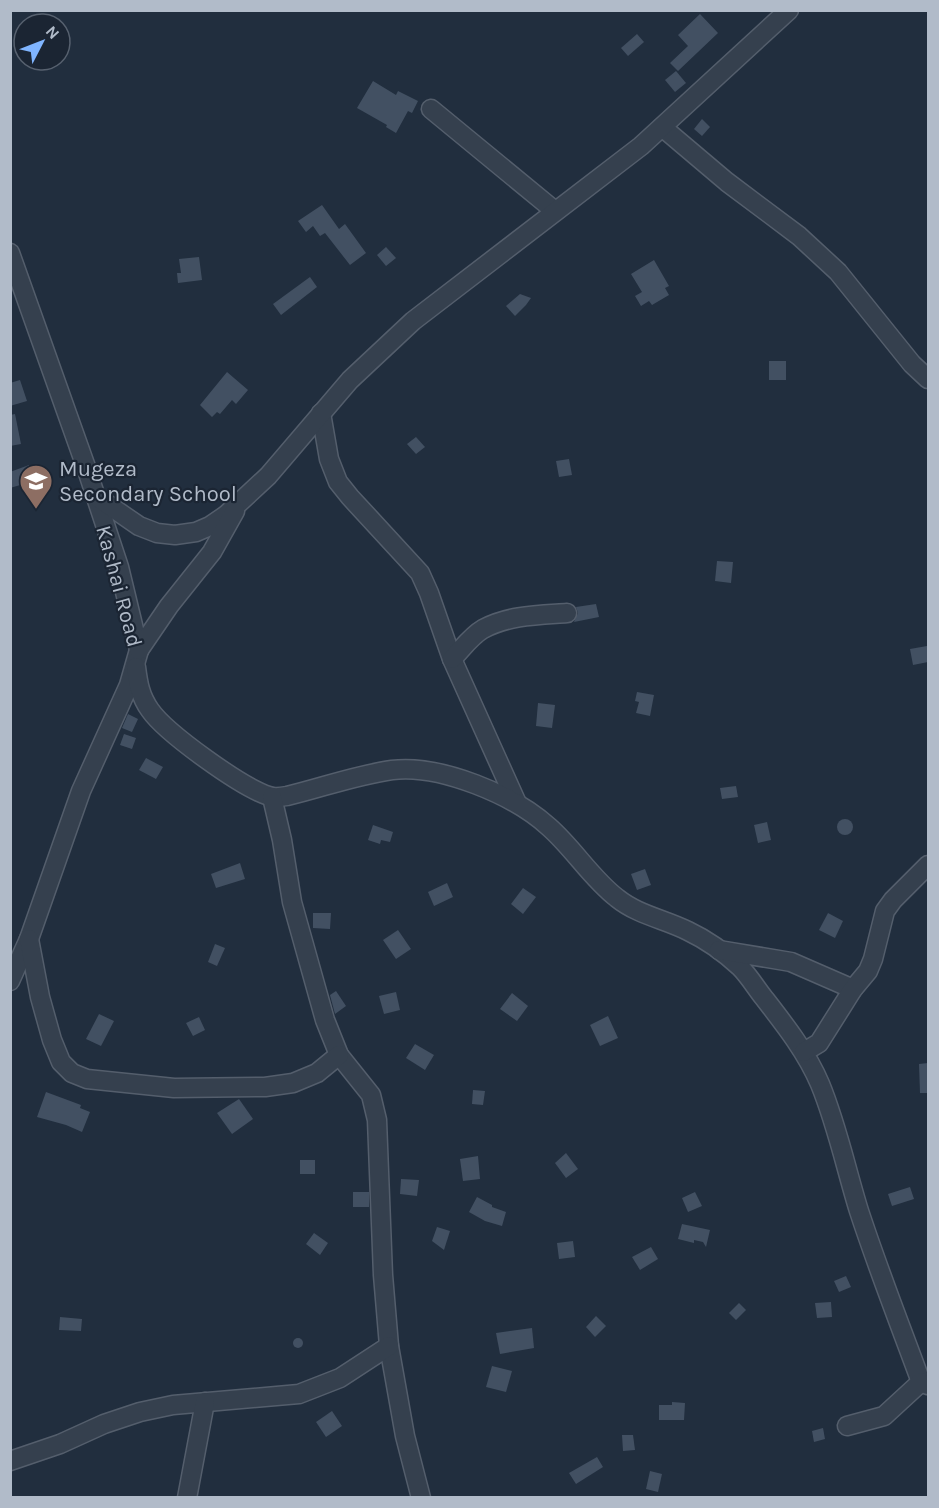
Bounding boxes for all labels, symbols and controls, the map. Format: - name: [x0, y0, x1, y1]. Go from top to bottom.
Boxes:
- north arrow: [12, 12, 72, 72]
- text: N: [42, 22, 64, 43]
- place label: Mugeza Secondary School: [59, 456, 237, 507]
- school or university icon: Mugeza Secondary School: [18, 463, 54, 510]
- street label: Kashai Road: [90, 523, 148, 650]

